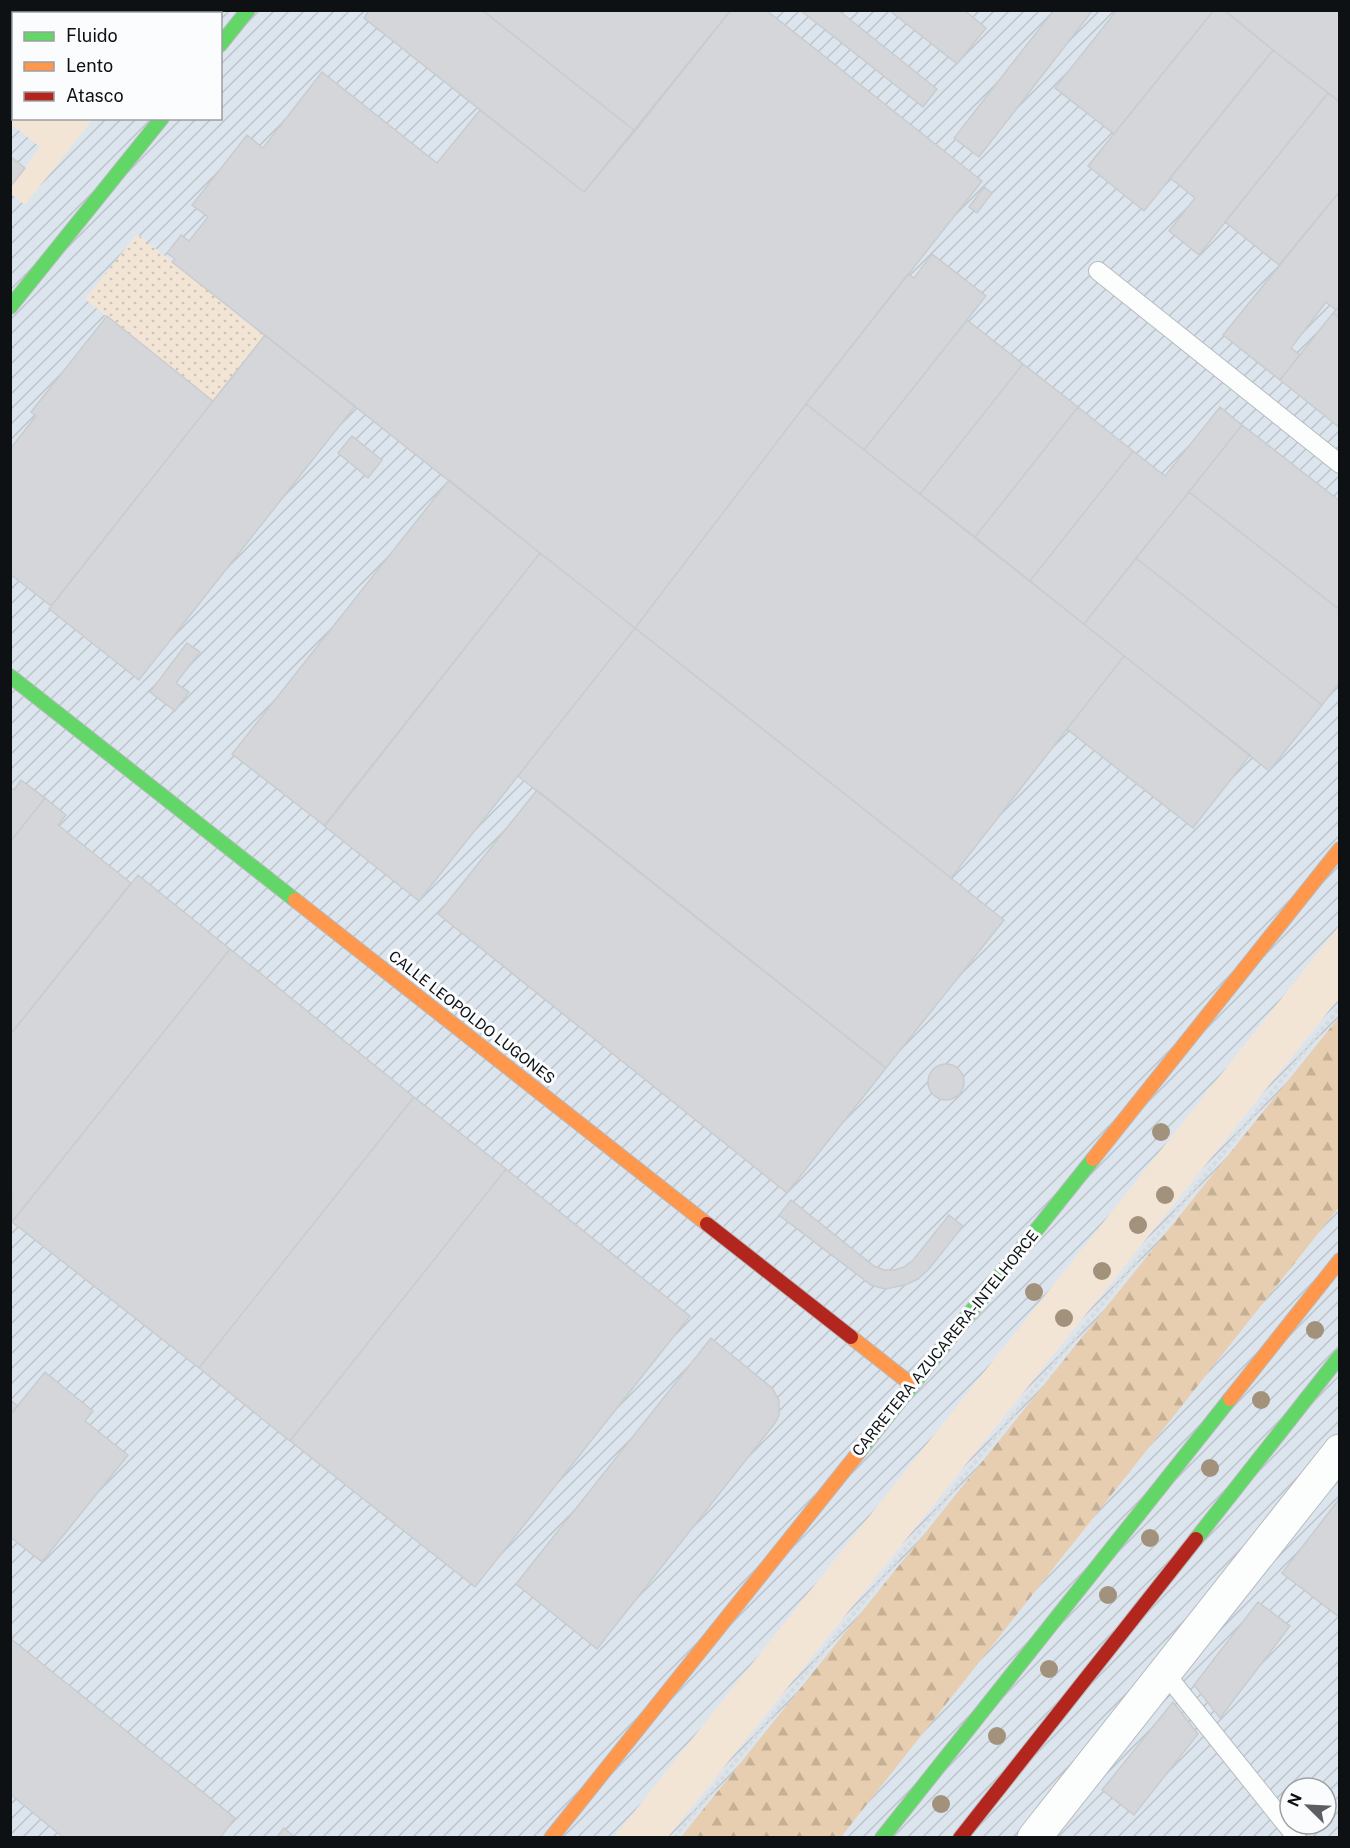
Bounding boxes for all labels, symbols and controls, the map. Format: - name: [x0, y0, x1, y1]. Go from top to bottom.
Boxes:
- legend: [12, 12, 222, 120]
- text: Fluido: [66, 25, 118, 46]
- text: Lento: [66, 55, 113, 76]
- text: Atasco: [66, 85, 124, 106]
- street label: CALLE LEOPOLDO LUGONES: [386, 947, 558, 1087]
- street label: CARRETERA AZUCARERA-INTELHORCE: [849, 1227, 1041, 1459]
- north arrow: [1278, 1776, 1338, 1836]
- text: N: [1284, 1791, 1306, 1810]

